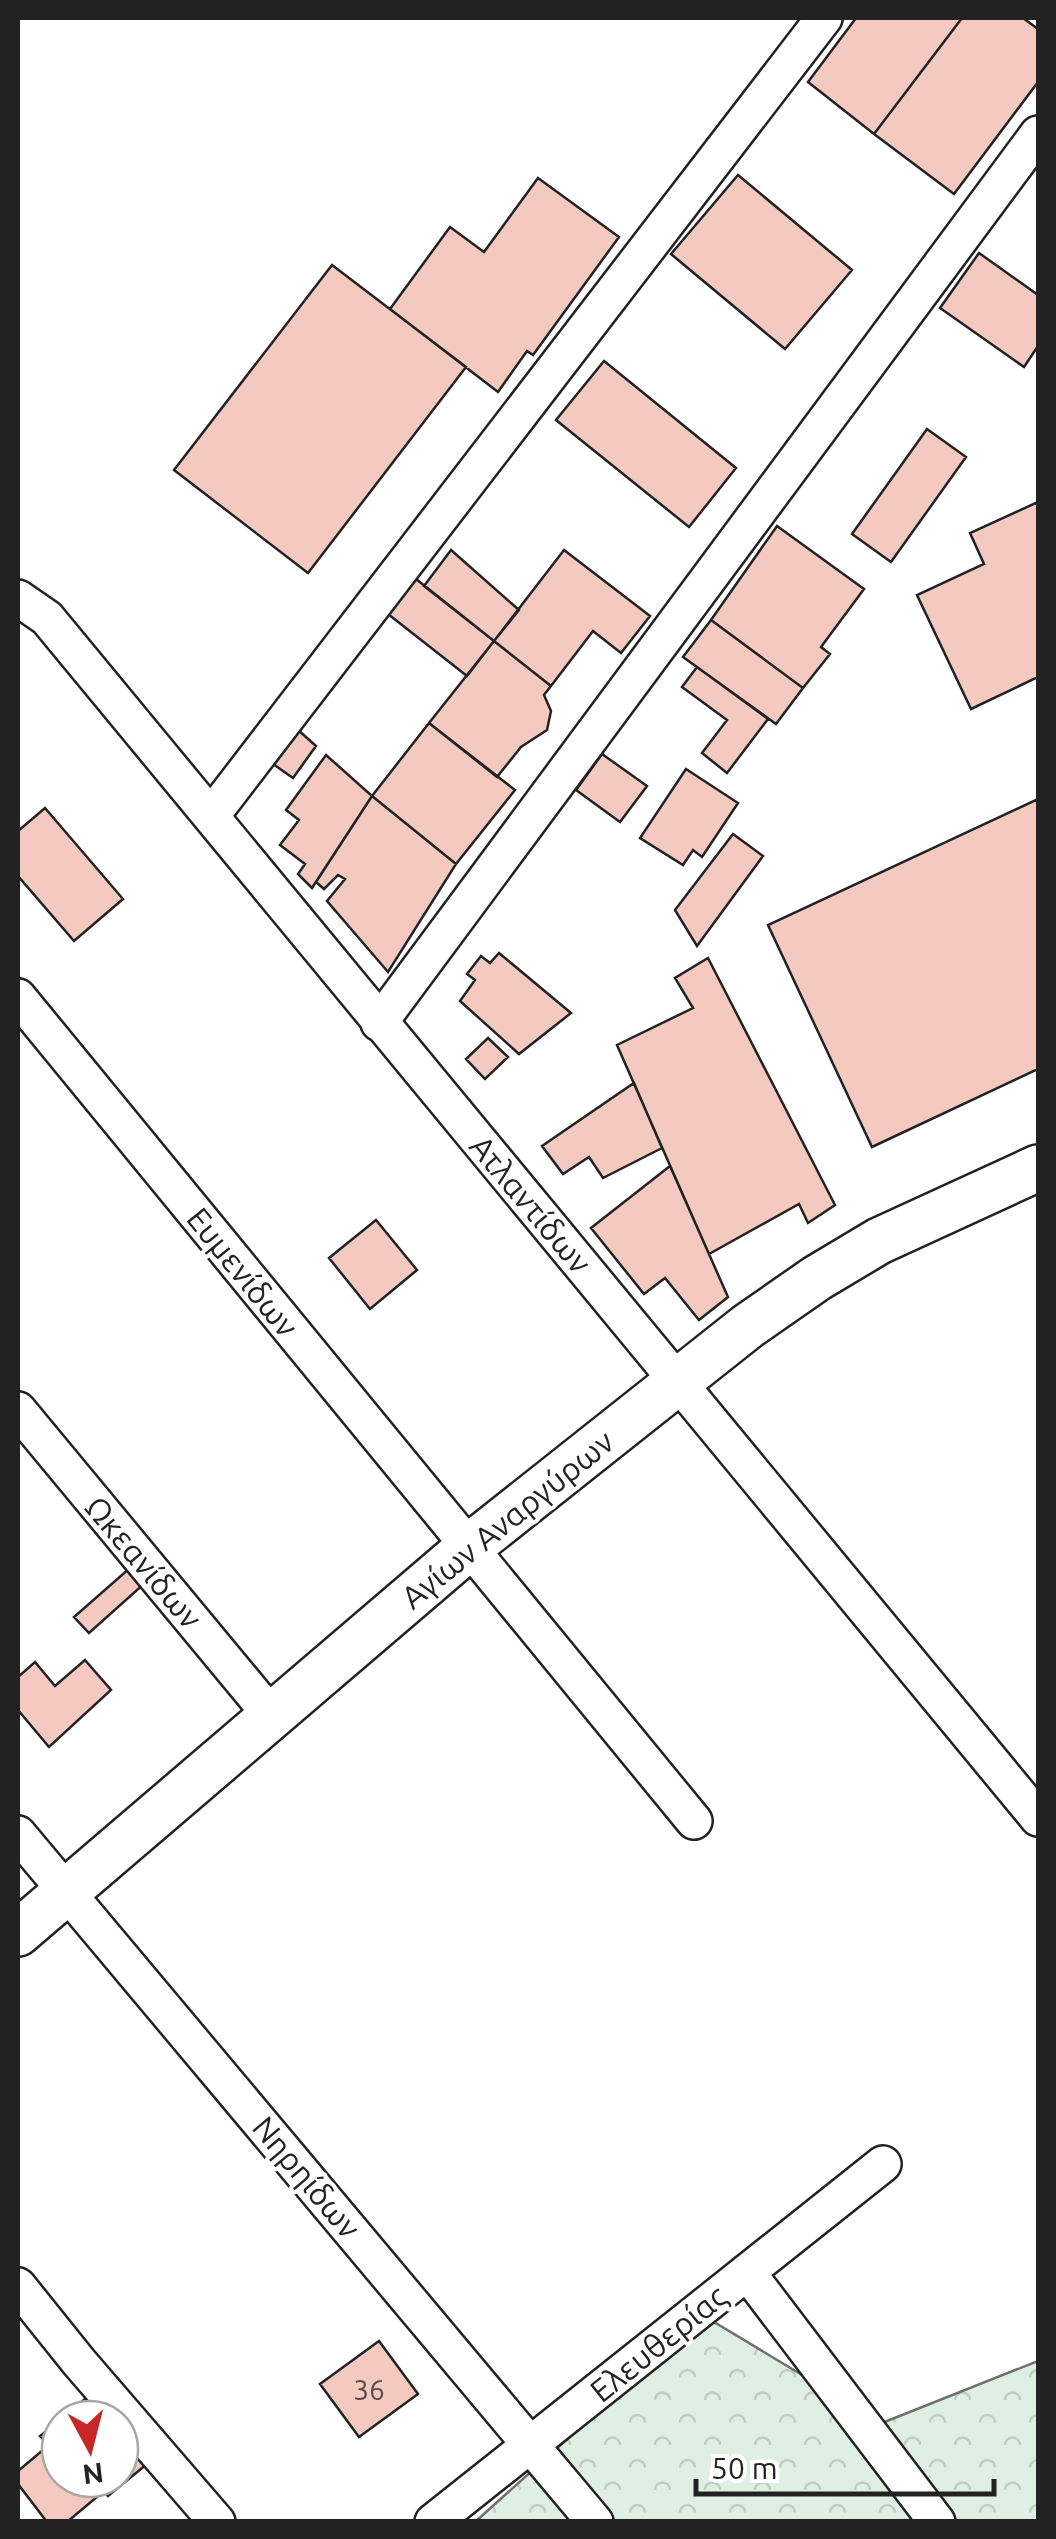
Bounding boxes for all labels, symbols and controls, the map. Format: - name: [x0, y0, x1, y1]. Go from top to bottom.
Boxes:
- street label: Ατλαντίδων: [463, 1128, 599, 1280]
- street label: Ευμενίδων: [180, 1200, 306, 1344]
- street label: Αγίων Αναργύρων: [394, 1423, 620, 1615]
- street label: Ωκεανίδων: [78, 1489, 210, 1635]
- street label: Νηρηίδων: [246, 2109, 368, 2245]
- street label: Ελευθερίας: [583, 2277, 734, 2409]
- house number: 36: [353, 2374, 385, 2405]
- north arrow: [40, 2399, 140, 2499]
- scale bar: [696, 2434, 994, 2496]
- text: 50 m: [711, 2451, 778, 2485]
- text: N: [81, 2458, 105, 2491]

